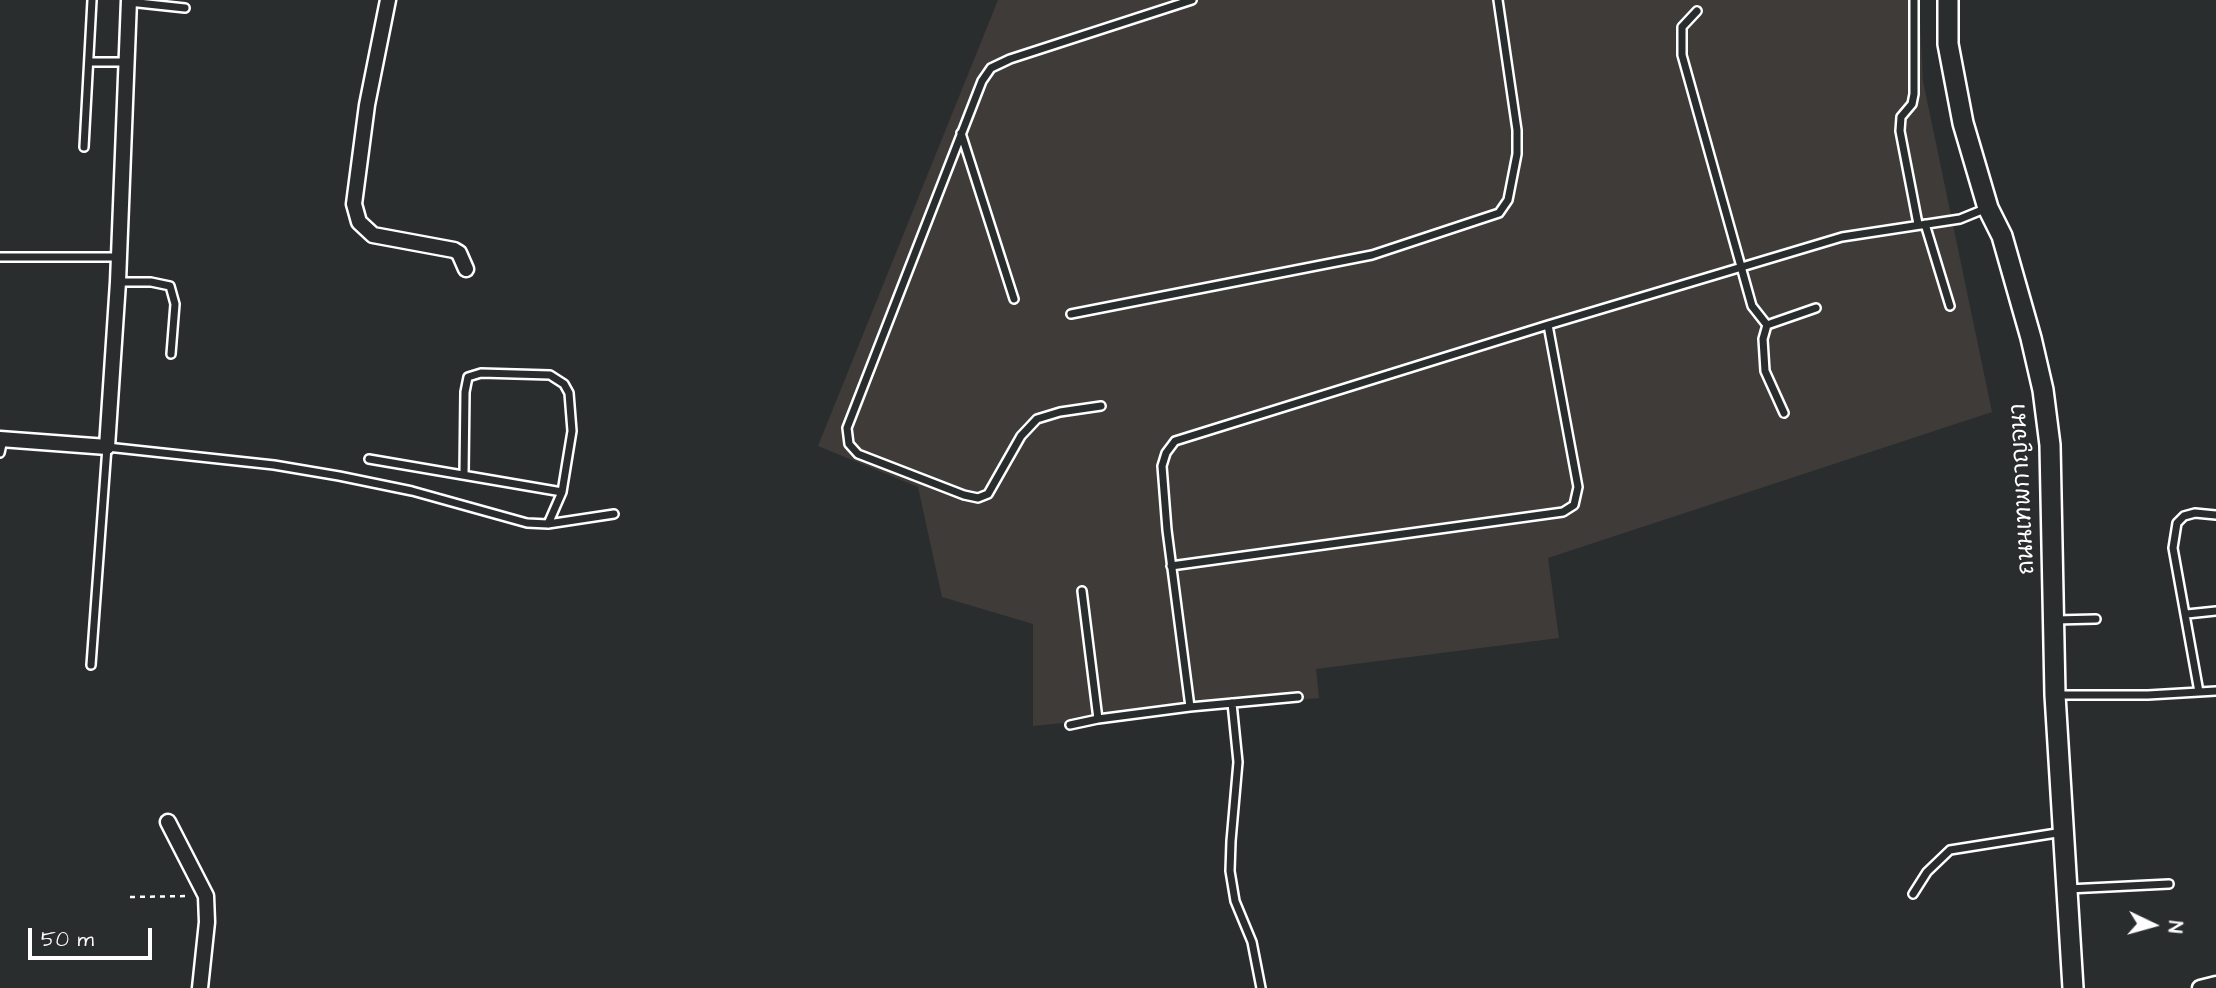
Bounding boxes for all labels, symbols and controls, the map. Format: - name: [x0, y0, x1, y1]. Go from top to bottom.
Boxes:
- street label: ถนนเทพกาญจนา: [2006, 403, 2042, 575]
- north arrow: [2118, 890, 2188, 960]
- scale bar: [32, 914, 156, 958]
- text: N: [2160, 920, 2188, 934]
- text: 50 m: [41, 925, 94, 954]

